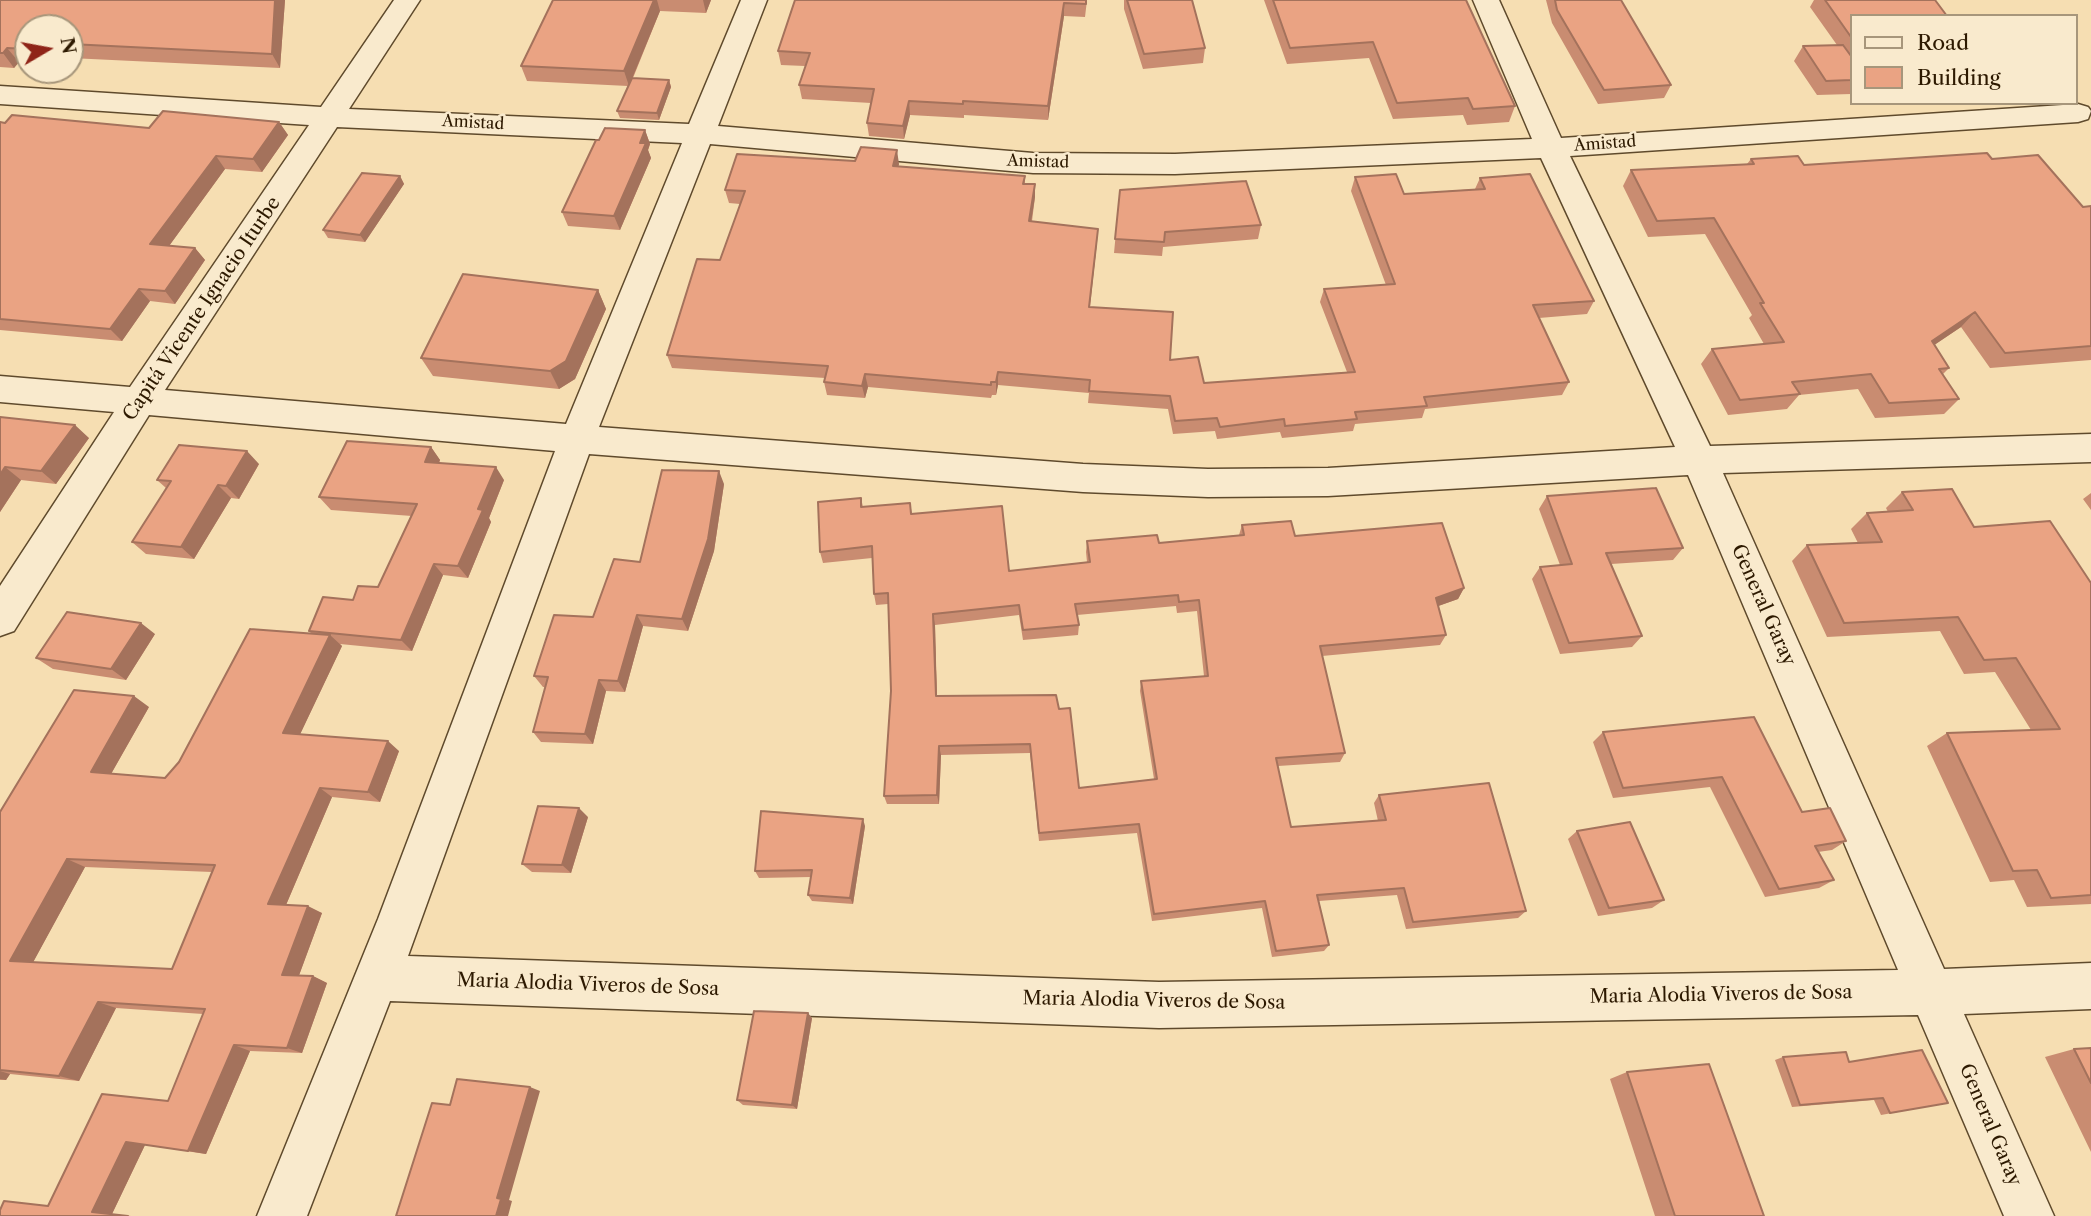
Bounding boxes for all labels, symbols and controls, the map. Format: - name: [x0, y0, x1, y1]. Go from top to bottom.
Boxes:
- north arrow: [14, 14, 84, 84]
- legend: [1850, 14, 2077, 105]
- text: Road: [1917, 30, 1969, 55]
- text: N: [55, 35, 81, 56]
- text: Building: [1917, 65, 2001, 90]
- street label: Amistad: [441, 112, 505, 134]
- street label: Amistad: [1573, 132, 1637, 156]
- street label: Amistad: [1007, 151, 1069, 173]
- street label: Capitá Vicente Ignacio Iturbe: [118, 193, 286, 425]
- street label: General Garay: [1726, 541, 1800, 669]
- street label: Maria Alodia Viveros de Sosa: [456, 969, 720, 1001]
- street label: Maria Alodia Viveros de Sosa: [1589, 981, 1853, 1009]
- street label: Maria Alodia Viveros de Sosa: [1022, 987, 1286, 1015]
- street label: General Garay: [1954, 1060, 2026, 1190]

